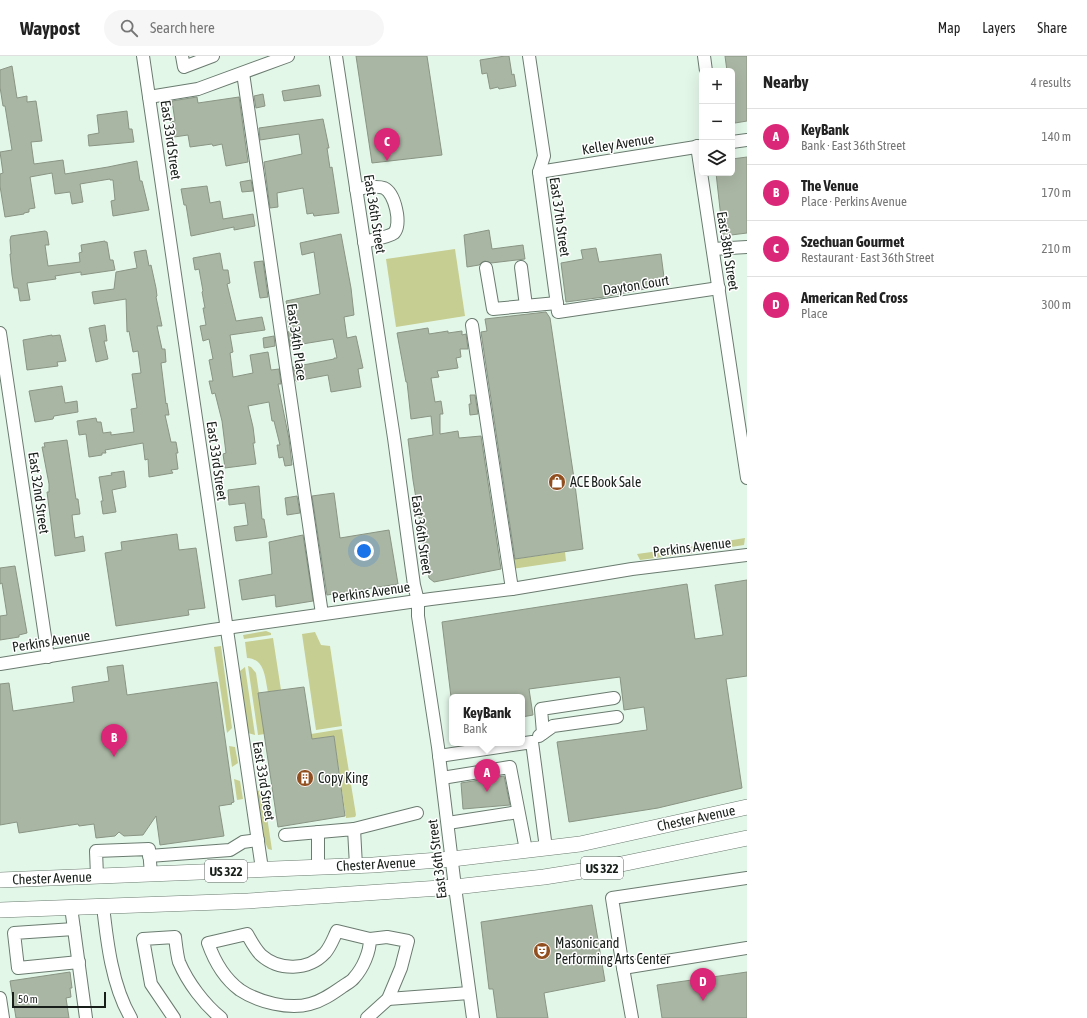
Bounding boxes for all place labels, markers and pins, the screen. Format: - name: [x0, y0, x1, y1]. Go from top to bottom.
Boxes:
- pin: C: [374, 128, 400, 161]
- shop icon: ACE Book Sale: [547, 472, 567, 492]
- place label: ACE Book Sale: [570, 474, 641, 490]
- pin: B: [101, 724, 127, 757]
- pin: A: [474, 759, 500, 792]
- building icon: Copy King: [295, 768, 315, 788]
- place label: Copy King: [318, 770, 368, 786]
- place label: Masonic and Performing Arts Center: [555, 935, 671, 967]
- theatre icon: Masonic and Performing Arts Center: [532, 941, 552, 961]
- pin: D: [690, 968, 716, 1001]

